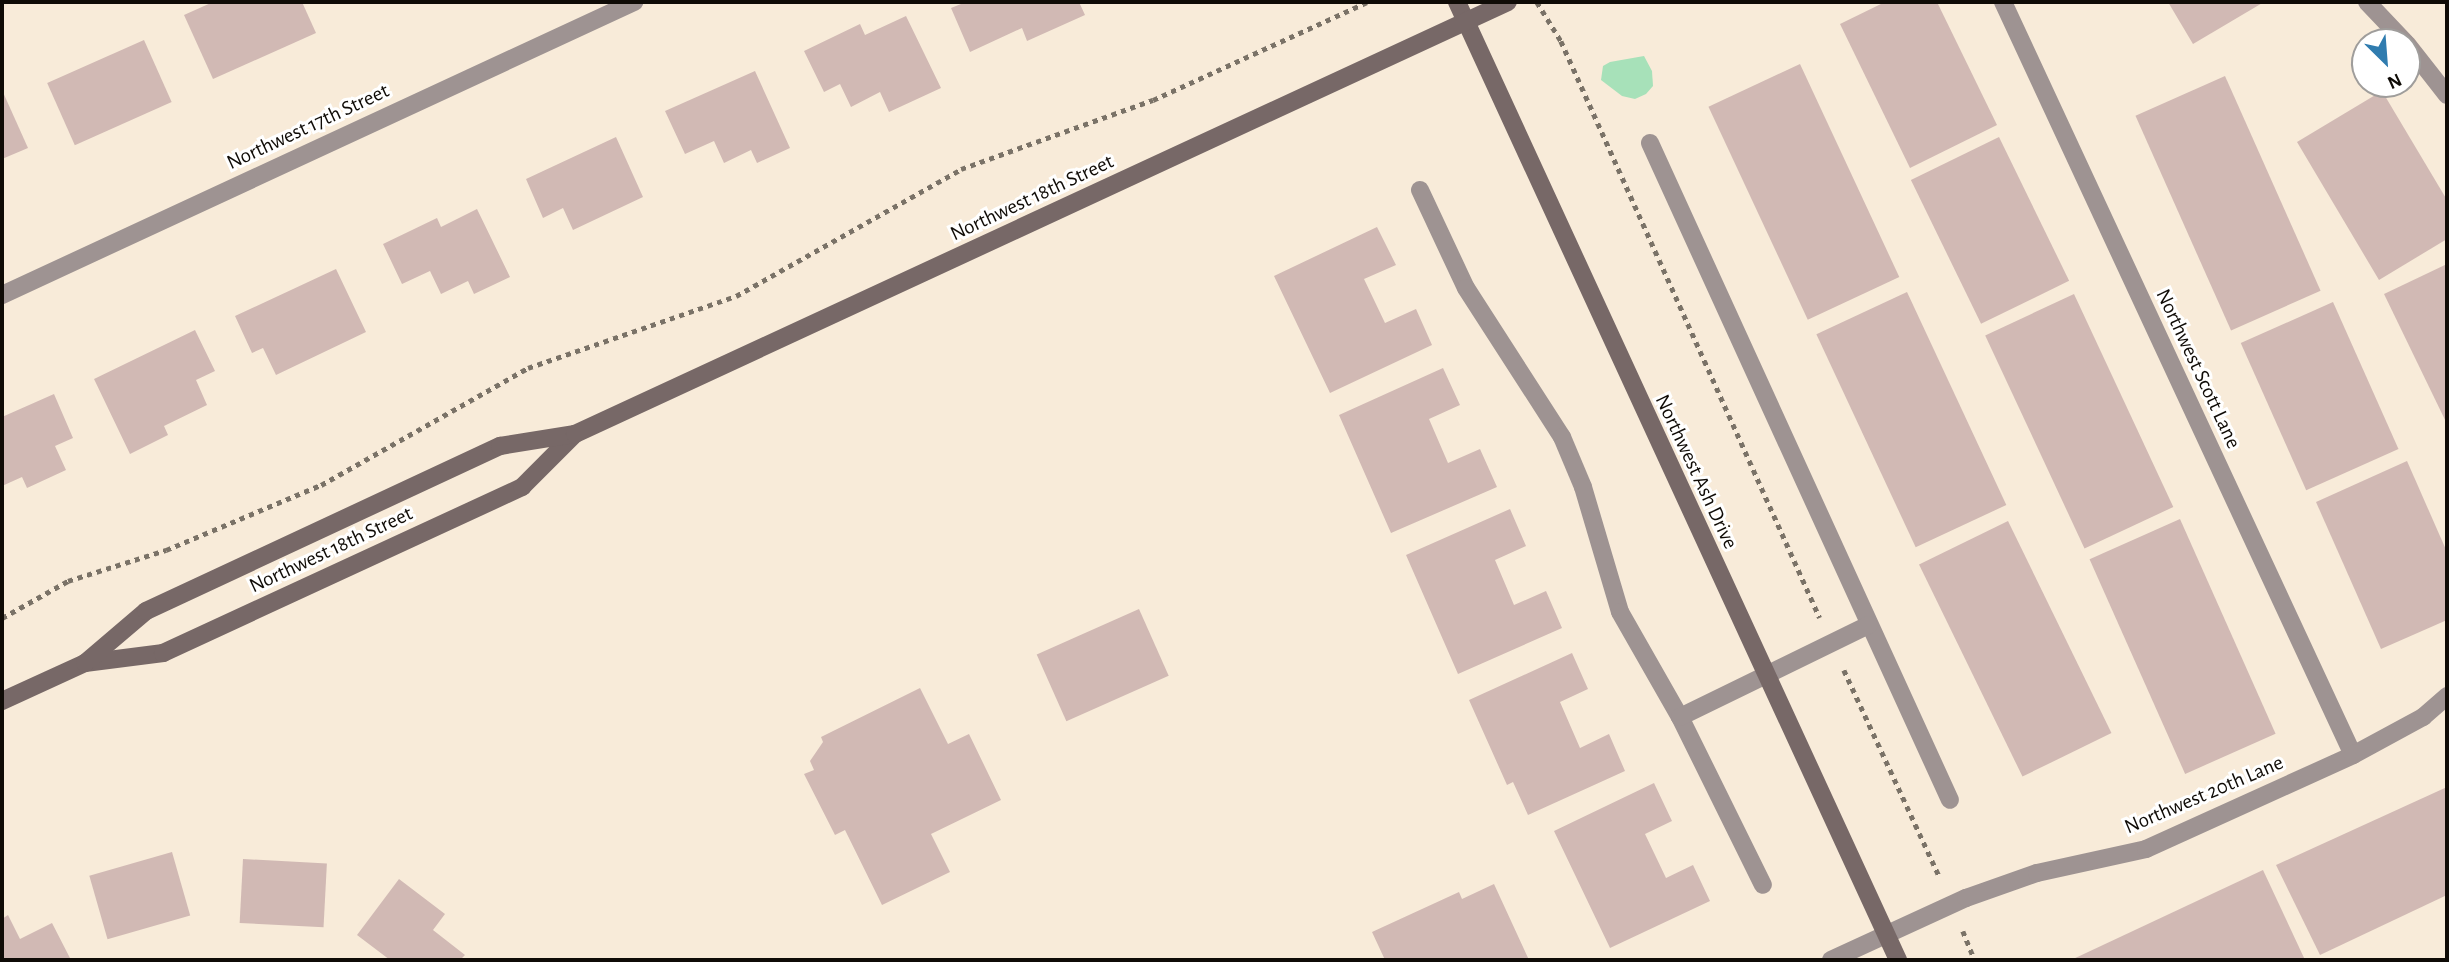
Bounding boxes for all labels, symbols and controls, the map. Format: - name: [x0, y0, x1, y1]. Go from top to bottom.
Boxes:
- north arrow: [2351, 28, 2421, 98]
- text: N: [2384, 69, 2404, 92]
- street label: Northwest 17th Street: [223, 78, 393, 176]
- street label: Northwest 18th Street: [946, 149, 1118, 247]
- street label: Northwest Scott Lane: [2150, 285, 2246, 453]
- street label: Northwest Ash Drive: [1649, 391, 1743, 553]
- street label: Northwest 18th Street: [245, 501, 417, 599]
- street label: Northwest 20th Lane: [2121, 750, 2287, 840]

